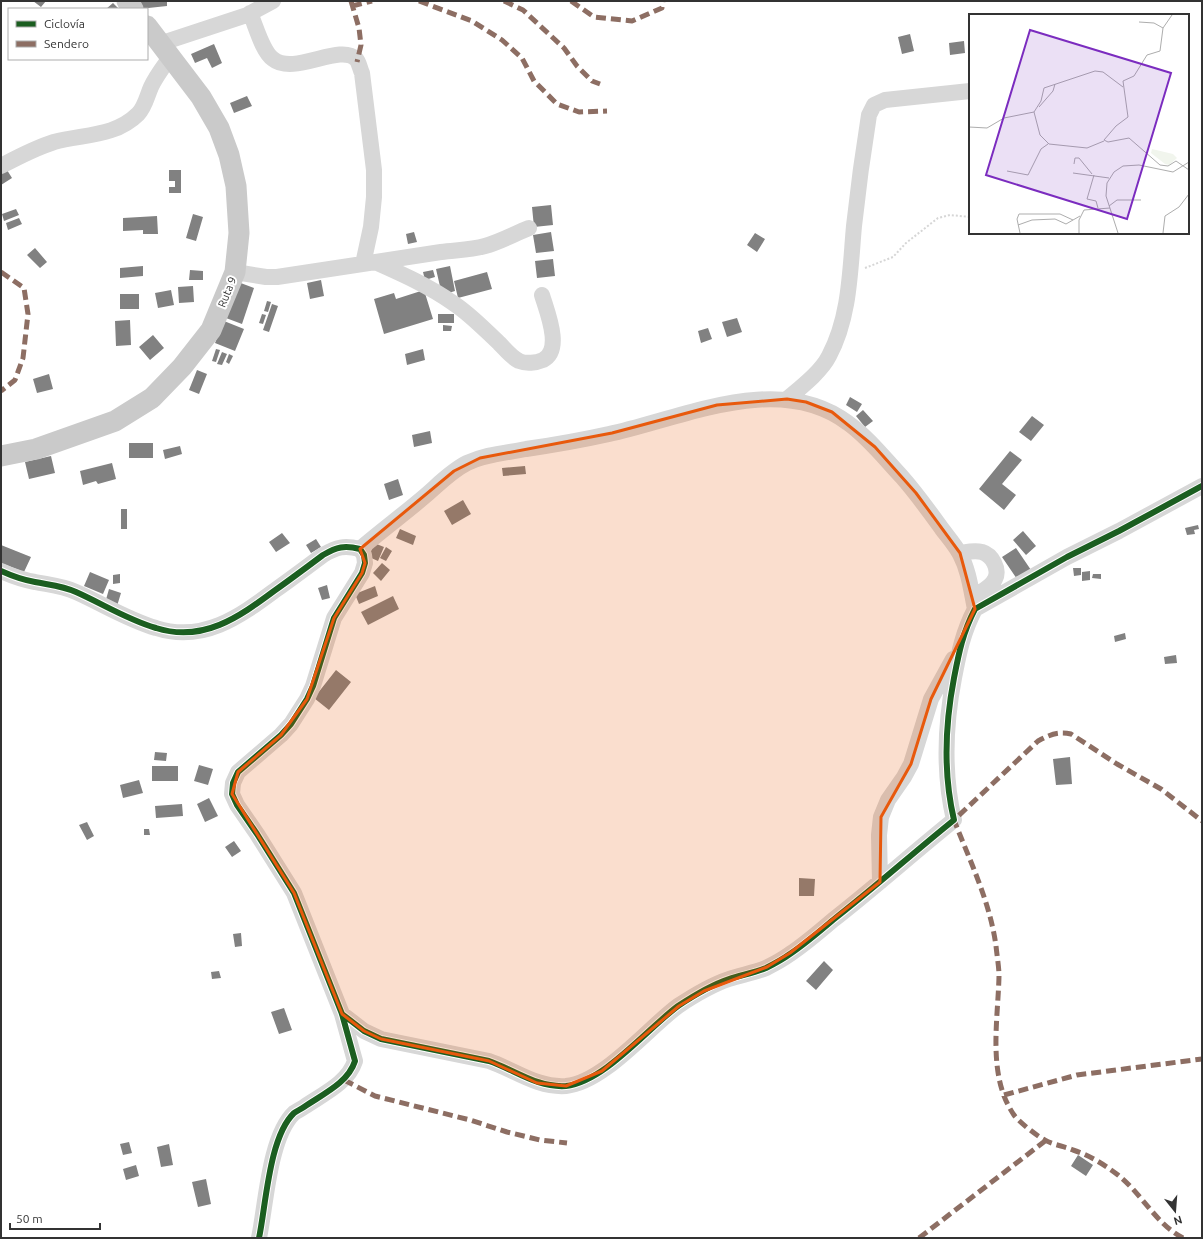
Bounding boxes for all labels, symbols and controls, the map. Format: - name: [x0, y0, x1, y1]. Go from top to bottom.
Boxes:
- legend: [8, 8, 148, 60]
- inset map: [969, 14, 1189, 234]
- text: Ciclovía: [44, 17, 85, 30]
- text: Sendero: [44, 37, 89, 50]
- street label: Ruta 9: [215, 275, 239, 309]
- north arrow: [1155, 1191, 1195, 1231]
- scale bar: [10, 1205, 100, 1231]
- text: 50 m: [16, 1212, 43, 1225]
- text: N: [1172, 1214, 1184, 1228]

